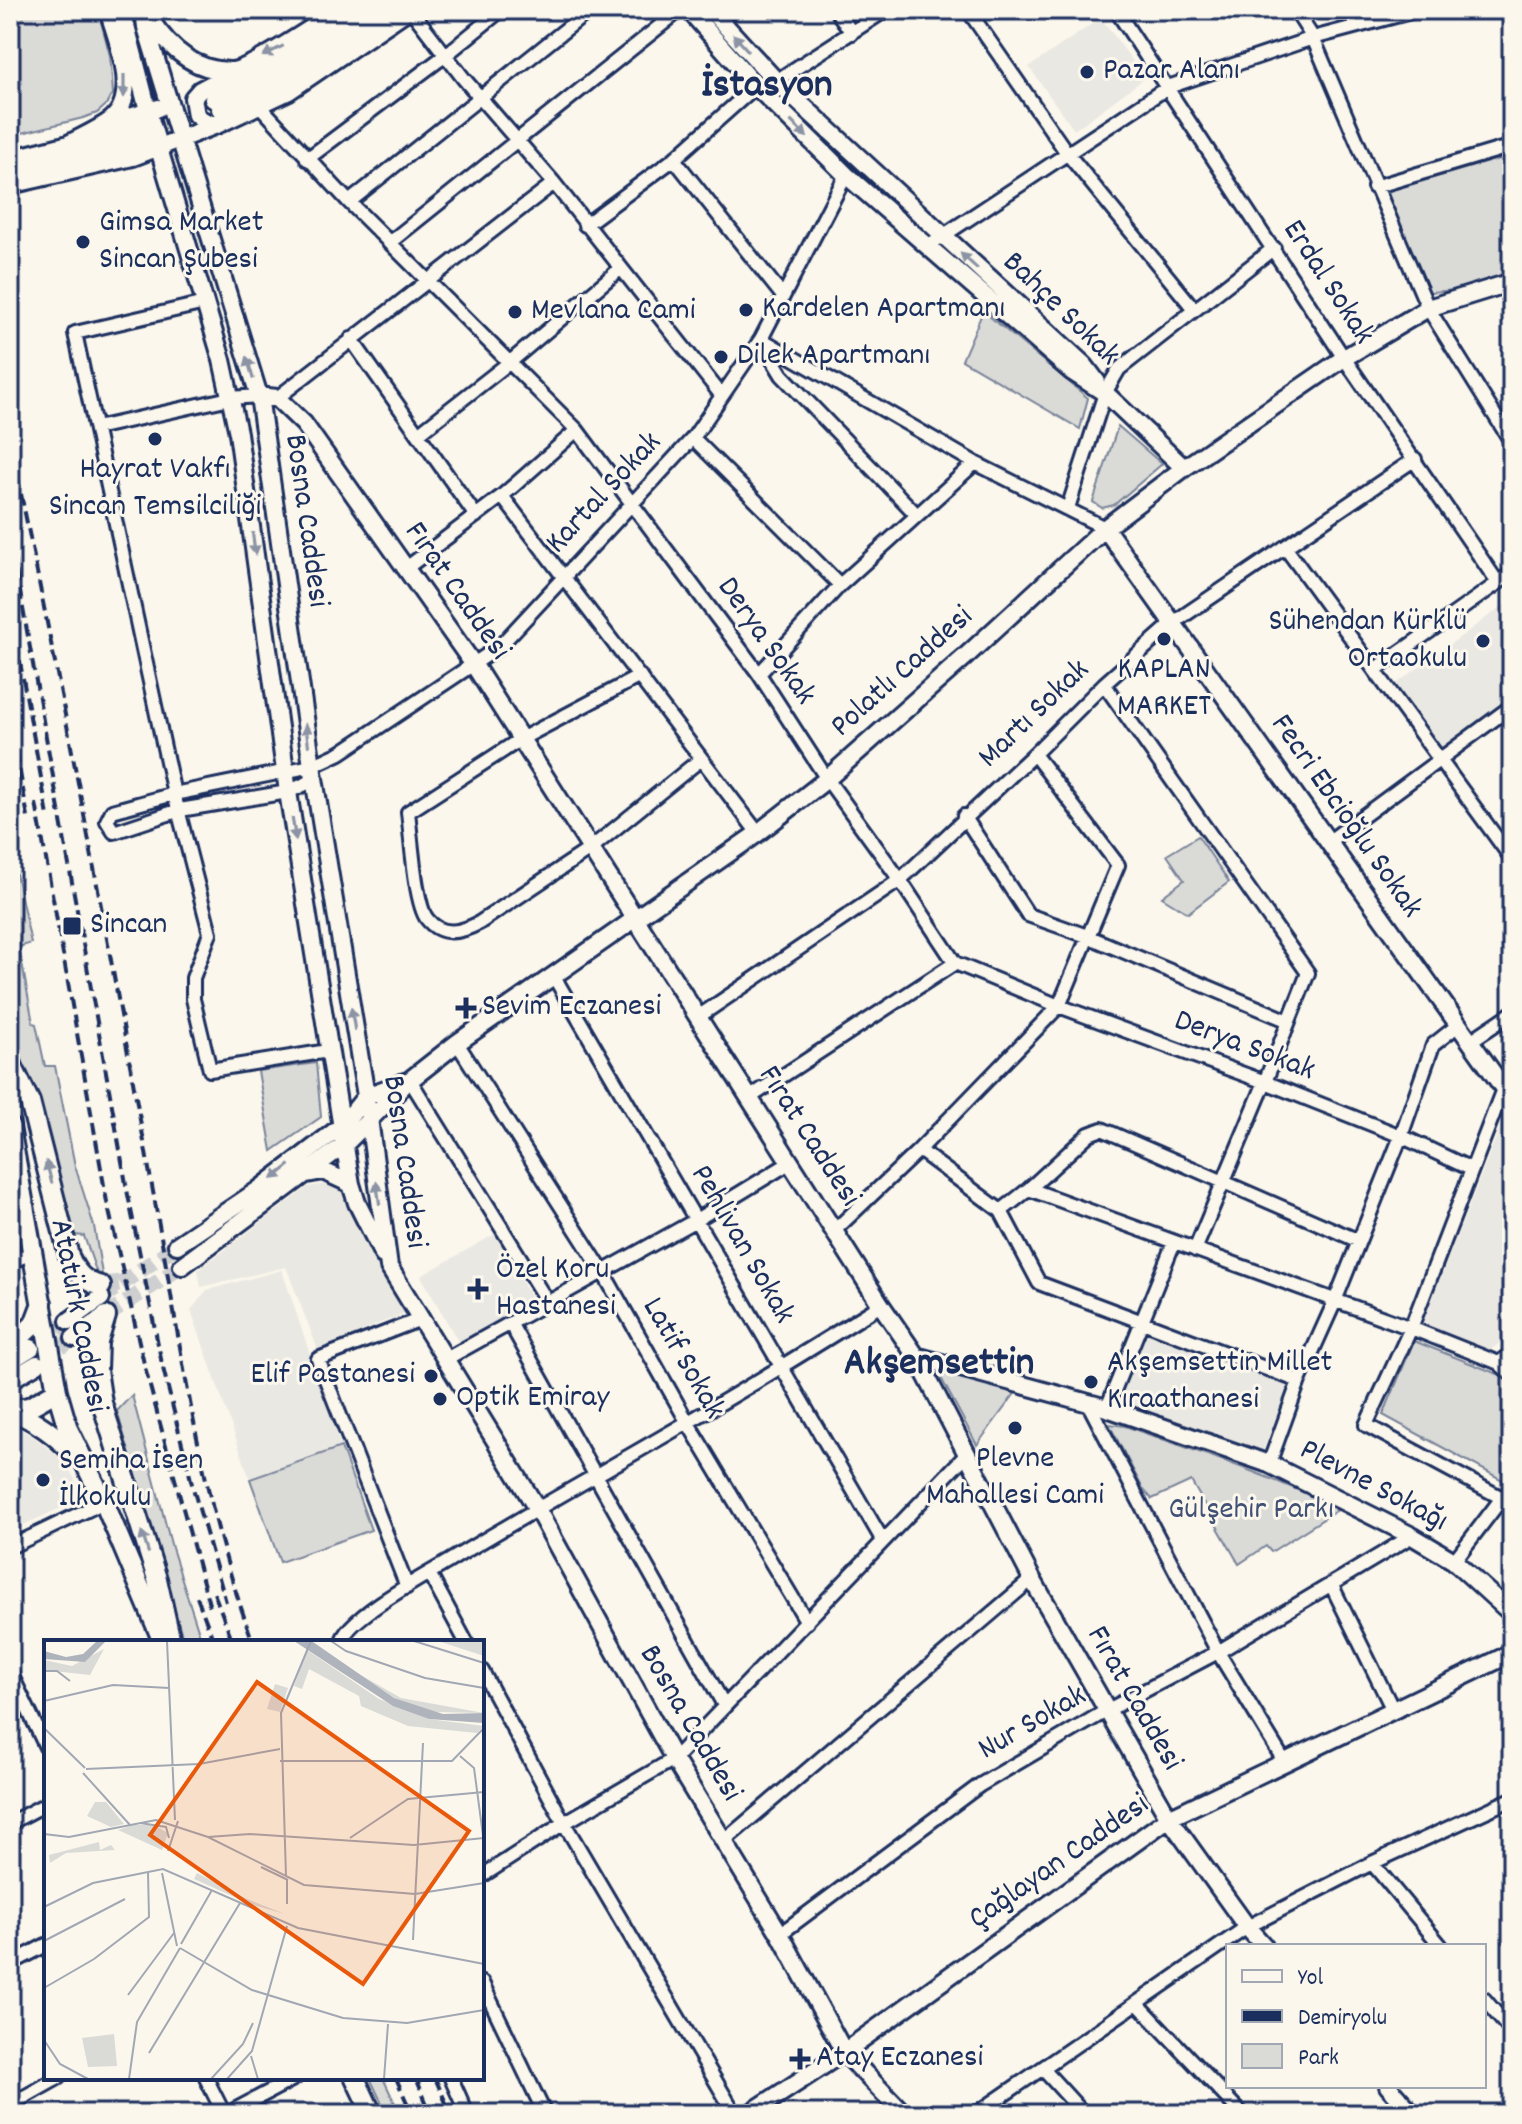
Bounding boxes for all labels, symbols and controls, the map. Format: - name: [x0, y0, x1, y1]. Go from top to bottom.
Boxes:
- one-way arrow: [732, 34, 750, 53]
- one-way arrow: [262, 43, 284, 57]
- place label: Pazar Alanı: [1103, 49, 1240, 95]
- district label: İstasyon: [702, 59, 832, 116]
- marker: Pazar Alanı: [1078, 63, 1096, 81]
- one-way arrow: [118, 74, 130, 99]
- one-way arrow: [789, 119, 808, 137]
- place label: Gimsa Market Sincan Şubesi: [99, 201, 264, 284]
- street label: Erdal Sokak: [1269, 211, 1385, 355]
- marker: Gimsa Market Sincan Şubesi: [74, 233, 92, 251]
- street label: Bahçe Sokak: [991, 242, 1129, 378]
- one-way arrow: [960, 252, 979, 270]
- place label: Kardelen Apartmanı: [762, 287, 1005, 333]
- place label: Mevlana Cami: [531, 289, 696, 335]
- marker: Kardelen Apartmanı: [737, 301, 755, 319]
- marker: Mevlana Cami: [506, 303, 524, 321]
- place label: Dilek Apartmanı: [737, 334, 930, 380]
- marker: Dilek Apartmanı: [712, 348, 730, 366]
- one-way arrow: [243, 355, 256, 379]
- street label: Kartal Sokak: [536, 422, 674, 566]
- marker: Hayrat Vakfı Sincan Temsilciliği: [146, 430, 164, 448]
- street label: Bosna Caddesi: [270, 432, 340, 611]
- place label: Hayrat Vakfı Sincan Temsilciliği: [49, 448, 261, 531]
- street label: Fırat Caddesi: [391, 513, 521, 671]
- one-way arrow: [248, 532, 261, 557]
- street label: Derya Sokak: [704, 568, 826, 716]
- street label: Polatlı Caddesi: [821, 596, 985, 750]
- place label: Sühendan Kürklü Ortaokulu: [1268, 600, 1467, 683]
- marker: KAPLAN MARKET: [1155, 630, 1173, 648]
- marker: Sühendan Kürklü Ortaokulu: [1474, 632, 1492, 650]
- place label: KAPLAN MARKET: [1117, 648, 1211, 731]
- street label: Martı Sokak: [969, 650, 1101, 780]
- street label: Fecri Ebcioğlu Sokak: [1257, 706, 1433, 928]
- one-way arrow: [300, 722, 313, 747]
- one-way arrow: [288, 817, 301, 842]
- place label: Sincan: [90, 903, 167, 949]
- marker: Sincan: [61, 915, 83, 937]
- place label: Sevim Eczanesi: [482, 985, 662, 1031]
- marker: Sevim Eczanesi: [457, 999, 475, 1017]
- street label: Derya Sokak: [1167, 999, 1321, 1095]
- one-way arrow: [346, 1006, 359, 1031]
- street label: Fırat Caddesi: [745, 1057, 871, 1217]
- street label: Bosna Caddesi: [368, 1073, 438, 1252]
- street label: Pehlivan Sokak: [677, 1157, 805, 1333]
- one-way arrow: [42, 1159, 54, 1184]
- one-way arrow: [271, 1164, 291, 1180]
- one-way arrow: [371, 1180, 384, 1205]
- street label: Atatürk Caddesi: [36, 1215, 118, 1417]
- place label: Özel Koru Hastanesi: [496, 1248, 616, 1331]
- marker: Özel Koru Hastanesi: [467, 1278, 489, 1300]
- street label: Latif Sokak: [629, 1289, 735, 1429]
- district label: Akşemsettin: [844, 1337, 1034, 1394]
- place label: Akşemsettin Millet Kıraathanesi: [1107, 1341, 1333, 1424]
- place label: Elif Pastanesi: [250, 1353, 415, 1399]
- marker: Elif Pastanesi: [422, 1367, 440, 1385]
- marker: Akşemsettin Millet Kıraathanesi: [1082, 1373, 1100, 1391]
- place label: Optik Emiray: [456, 1376, 610, 1422]
- marker: Optik Emiray: [431, 1390, 449, 1408]
- marker: Plevne Mahallesi Cami: [1006, 1419, 1024, 1437]
- street label: Plevne Sokağı: [1291, 1429, 1455, 1545]
- place label: Plevne Mahallesi Cami: [926, 1437, 1104, 1520]
- place label: Semiha İsen İlkokulu: [59, 1439, 203, 1522]
- marker: Semiha İsen İlkokulu: [34, 1471, 52, 1489]
- park label: Gülşehir Parkı: [1168, 1488, 1334, 1534]
- one-way arrow: [138, 1529, 151, 1553]
- street label: Fırat Caddesi: [1073, 1618, 1193, 1780]
- street label: Bosna Caddesi: [626, 1637, 753, 1811]
- inset map: [44, 1640, 484, 2080]
- street label: Nur Sokak: [970, 1674, 1096, 1774]
- street label: Çağlayan Caddesi: [960, 1784, 1160, 1942]
- legend: [1226, 1944, 1486, 2088]
- text: Yol: [1298, 1962, 1323, 1996]
- text: Demiryolu: [1298, 2002, 1387, 2036]
- place label: Atay Eczanesi: [816, 2036, 983, 2082]
- text: Park: [1298, 2042, 1339, 2076]
- marker: Atay Eczanesi: [791, 2050, 809, 2068]

